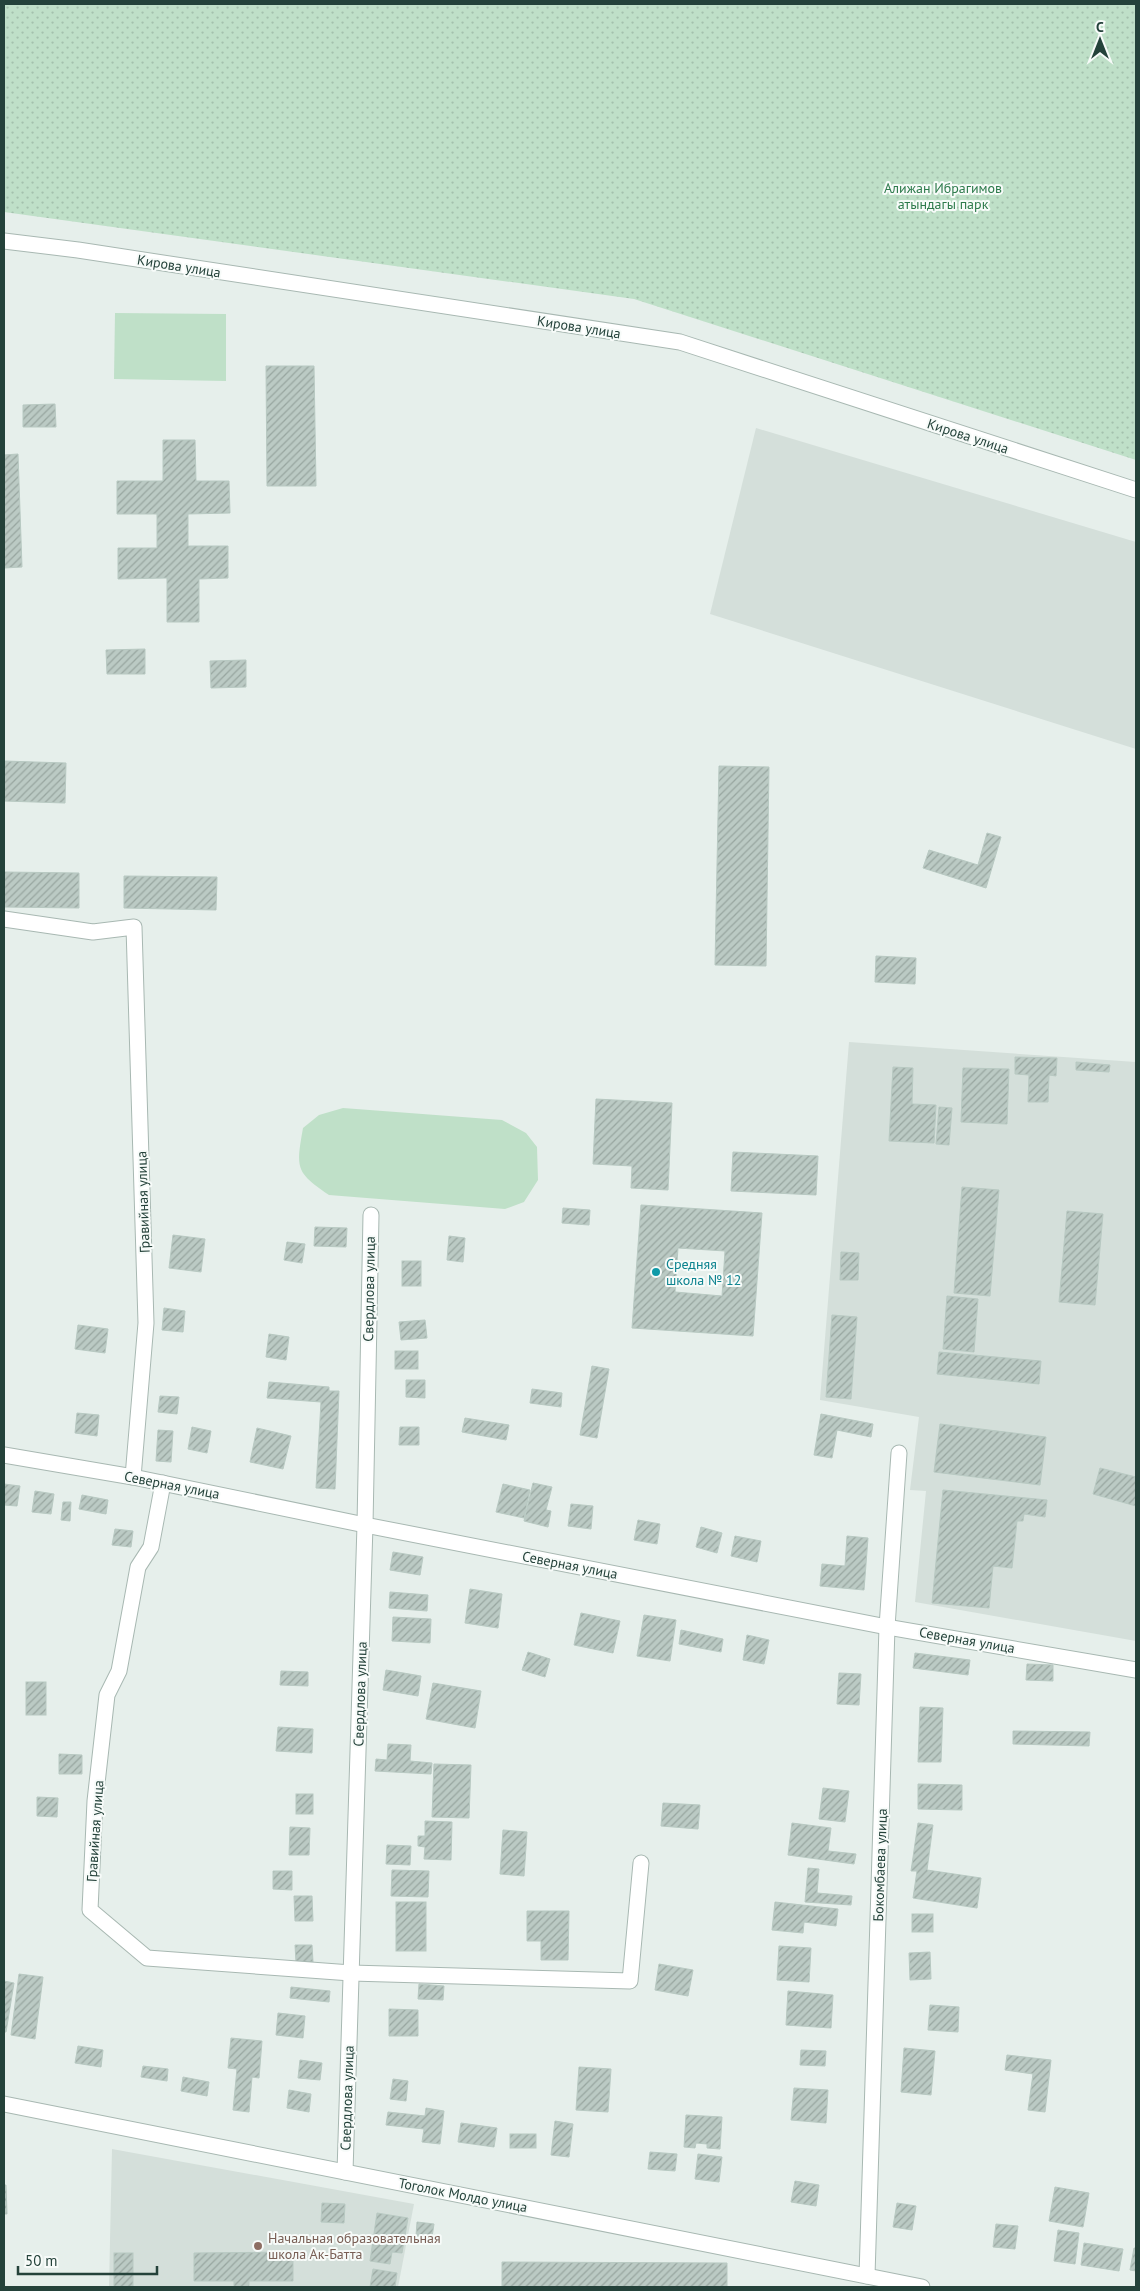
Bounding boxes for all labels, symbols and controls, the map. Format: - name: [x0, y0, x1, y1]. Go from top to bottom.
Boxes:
- north arrow: [1075, 15, 1125, 65]
- text: С: [1096, 18, 1104, 36]
- park label: Алижан Ибрагимов атындагы парк: [884, 179, 1002, 213]
- street label: Кирова улица: [136, 250, 222, 282]
- street label: Кирова улица: [536, 311, 622, 343]
- street label: Кирова улица: [925, 414, 1011, 458]
- street label: Гравийная улица: [132, 1151, 154, 1253]
- street label: Свердлова улица: [359, 1236, 379, 1342]
- place label: Средняя школа № 12: [666, 1255, 741, 1289]
- marker: Средняя школа № 12: [650, 1266, 662, 1278]
- street label: Северная улица: [123, 1467, 221, 1503]
- street label: Северная улица: [521, 1547, 619, 1583]
- street label: Северная улица: [918, 1623, 1016, 1657]
- street label: Свердлова улица: [349, 1641, 371, 1747]
- street label: Гравийная улица: [82, 1779, 108, 1882]
- street label: Бокомбаева улица: [869, 1808, 891, 1922]
- street label: Свердлова улица: [336, 2045, 358, 2151]
- street label: Тоголок Молдо улица: [397, 2174, 529, 2216]
- place label: Начальная образовательная школа Ак-Батта: [268, 2229, 441, 2263]
- marker: Начальная образовательная школа Ак-Батта: [252, 2240, 264, 2252]
- scale bar: [18, 2244, 156, 2276]
- text: 50 m: [25, 2251, 58, 2270]

